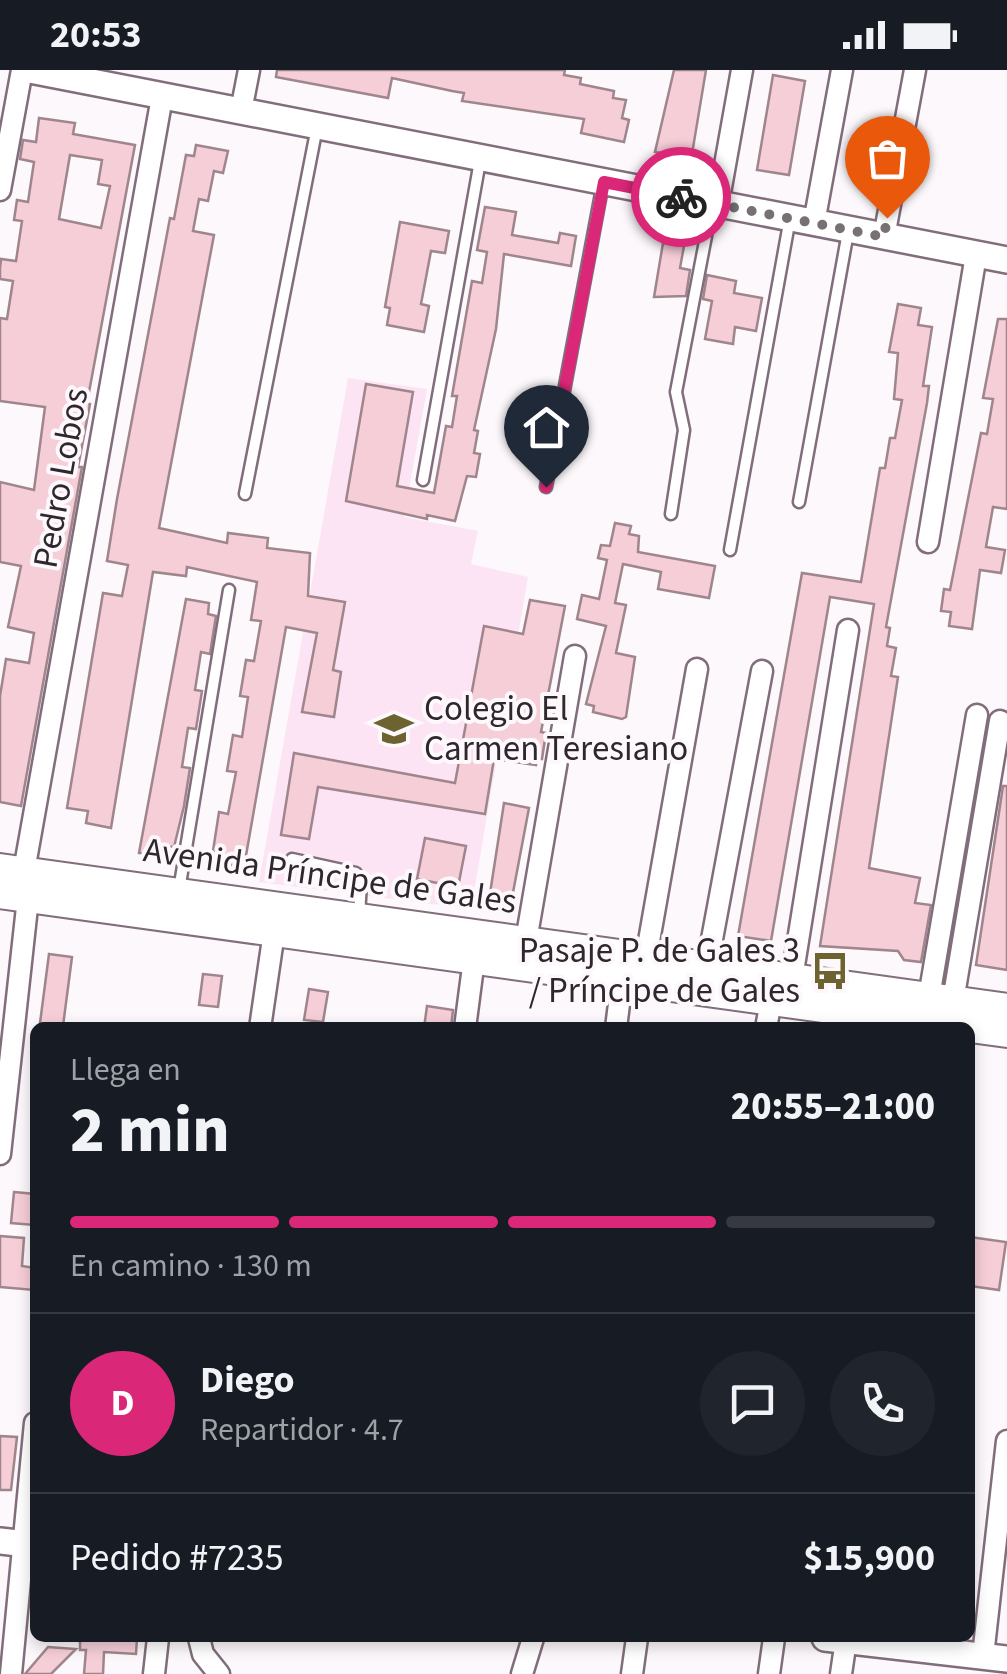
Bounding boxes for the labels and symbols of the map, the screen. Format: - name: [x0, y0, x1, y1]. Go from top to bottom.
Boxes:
- pin: [845, 116, 930, 219]
- courier: [631, 147, 731, 247]
- street label: Pedro Lobos: [21, 384, 101, 572]
- pin: [504, 385, 589, 488]
- place label: Colegio El Carmen Teresiano: [424, 684, 688, 774]
- school or university icon: Colegio El Carmen Teresiano: [373, 708, 415, 750]
- street label: Avenida Príncipe de Gales: [140, 825, 520, 927]
- place label: Pasaje P. de Gales 3 / Príncipe de Gales: [519, 926, 800, 1016]
- bus stop icon: Pasaje P. de Gales 3 / Príncipe de Gales: [809, 950, 851, 992]

